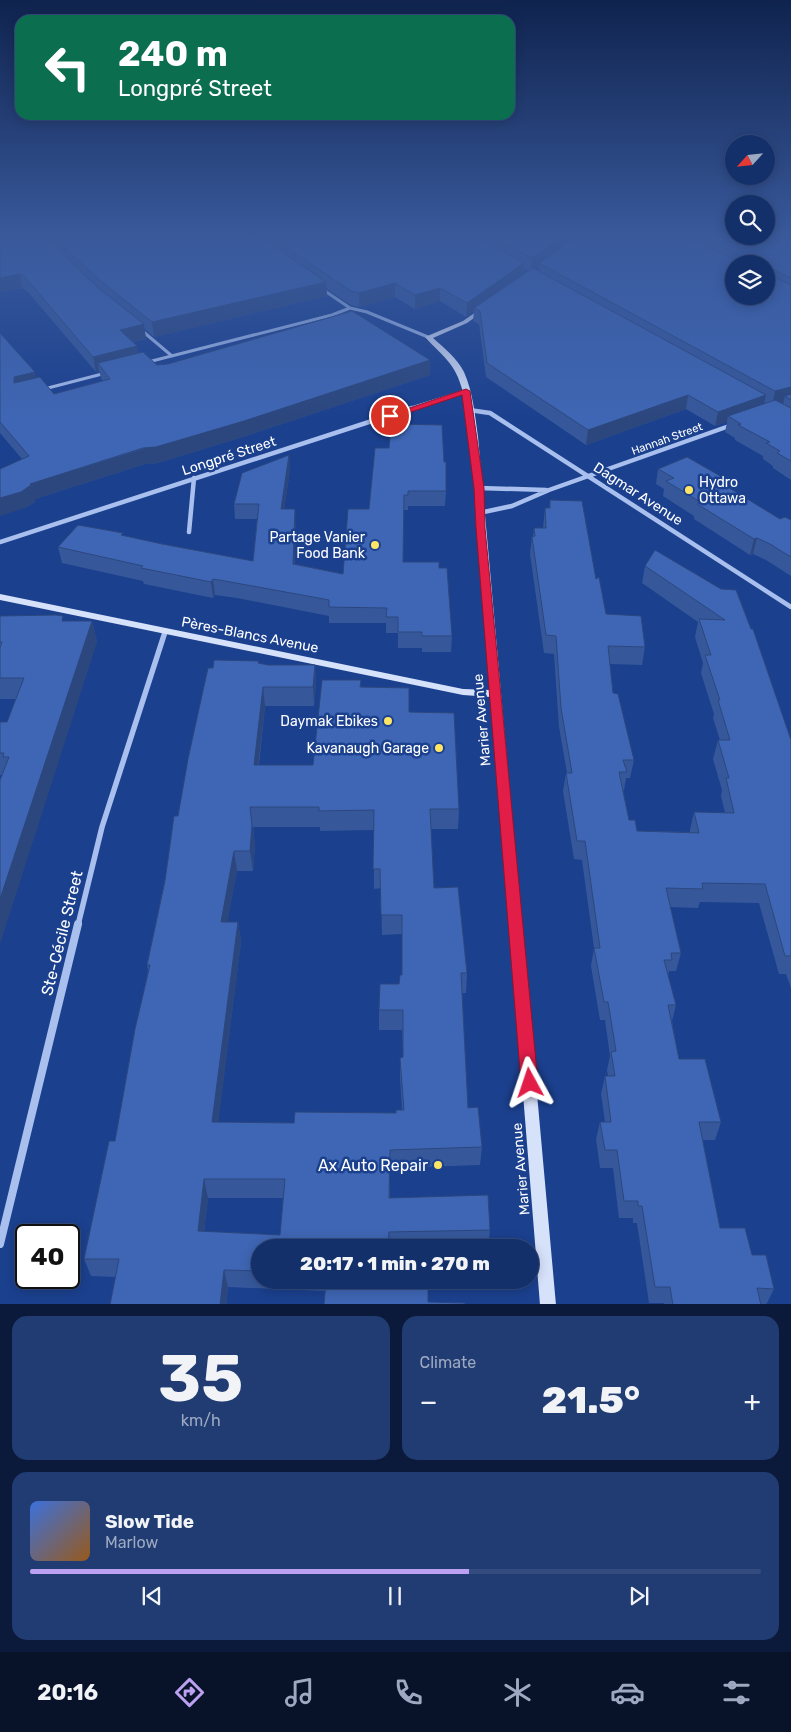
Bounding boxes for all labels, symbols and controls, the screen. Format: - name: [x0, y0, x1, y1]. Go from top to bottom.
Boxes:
- text: 240 m: [118, 33, 228, 75]
- icon: left: [35, 35, 100, 100]
- text: Longpré Street: [118, 75, 272, 102]
- north arrow: [725, 135, 775, 185]
- map controls: [725, 135, 775, 305]
- button: search: [725, 195, 775, 245]
- button: layers: [725, 255, 775, 305]
- pin: [369, 395, 411, 437]
- icon: arrive: [376, 402, 404, 430]
- street label: Hannah Street: [630, 420, 705, 458]
- street label: Longpré Street: [180, 433, 279, 479]
- street label: Dagmar Avenue: [590, 459, 686, 529]
- place label: Hydro Ottawa: [699, 474, 746, 507]
- marker: Hydro Ottawa: [683, 484, 695, 496]
- place label: Partage Vanier Food Bank: [270, 529, 366, 562]
- marker: Partage Vanier Food Bank: [369, 539, 381, 551]
- street label: Pères-Blancs Avenue: [180, 613, 320, 657]
- street label: Marier Avenue: [469, 673, 494, 767]
- place label: Daymak Ebikes: [280, 713, 378, 730]
- marker: Daymak Ebikes: [382, 715, 394, 727]
- place label: Kavanaugh Garage: [307, 740, 429, 757]
- marker: Kavanaugh Garage: [433, 742, 445, 754]
- street label: Ste-Cécile Street: [37, 868, 87, 998]
- position arrow: [503, 1056, 555, 1108]
- street label: Marier Avenue: [508, 1122, 533, 1216]
- place label: Ax Auto Repair: [318, 1156, 428, 1175]
- marker: Ax Auto Repair: [432, 1159, 444, 1171]
- speed limit sign: 40: [15, 1224, 80, 1289]
- text: 20:17 · 1 min · 270 m: [300, 1252, 490, 1275]
- text: 35: [158, 1340, 243, 1417]
- text: Climate: [420, 1353, 476, 1372]
- text: 21.5°: [541, 1377, 640, 1423]
- text: −: [420, 1385, 438, 1418]
- text: +: [744, 1385, 761, 1418]
- text: km/h: [181, 1411, 221, 1430]
- text: Slow Tide: [105, 1510, 194, 1533]
- text: Marlow: [105, 1533, 158, 1552]
- icon: previous: [138, 1582, 166, 1610]
- icon: pause: [381, 1582, 409, 1610]
- icon: next: [625, 1582, 653, 1610]
- icon: directions: [172, 1675, 207, 1710]
- icon: music: [282, 1675, 317, 1710]
- icon: phone: [391, 1675, 426, 1710]
- icon: climate: [500, 1675, 535, 1710]
- icon: car: [610, 1675, 645, 1710]
- icon: filters: [719, 1675, 754, 1710]
- text: 20:16: [37, 1679, 98, 1706]

